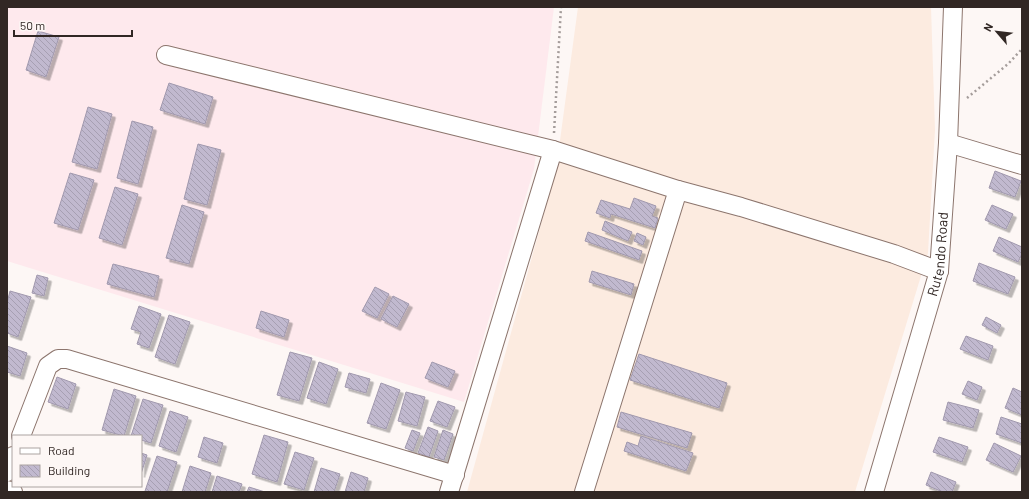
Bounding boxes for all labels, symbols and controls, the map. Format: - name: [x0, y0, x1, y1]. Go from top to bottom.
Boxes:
- scale bar: [14, 12, 132, 38]
- north arrow: [977, 12, 1017, 52]
- text: 50 m: [20, 18, 45, 32]
- text: N: [980, 21, 995, 33]
- street label: Rutendo Road: [923, 211, 951, 298]
- legend: [12, 435, 142, 487]
- text: Road: [48, 443, 75, 457]
- text: Building: [48, 463, 90, 477]

